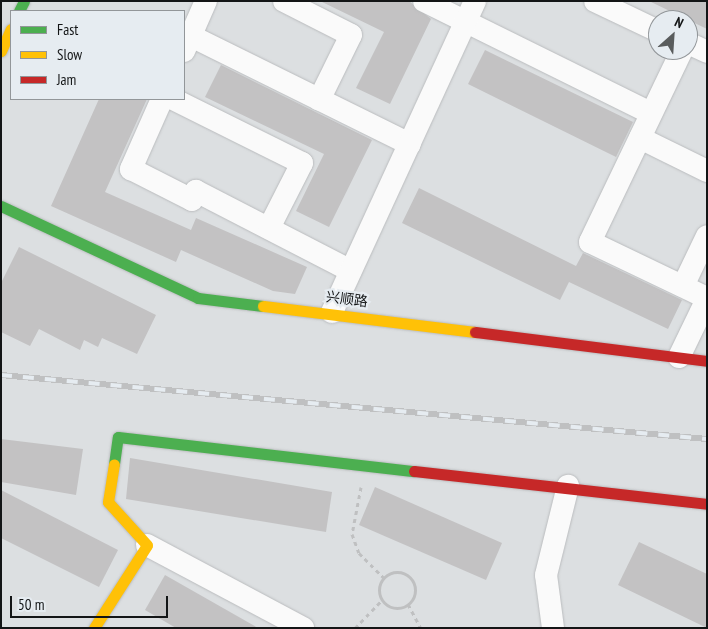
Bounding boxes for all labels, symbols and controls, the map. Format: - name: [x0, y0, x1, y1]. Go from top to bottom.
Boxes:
- legend: [10, 10, 185, 100]
- north arrow: [648, 10, 698, 60]
- text: N: [672, 13, 686, 32]
- text: Fast: [57, 20, 78, 39]
- text: Slow: [57, 45, 82, 64]
- text: Jam: [57, 70, 76, 89]
- street label: 兴顺路: [325, 288, 369, 310]
- scale bar: [12, 586, 170, 618]
- text: 50 m: [18, 595, 44, 614]

